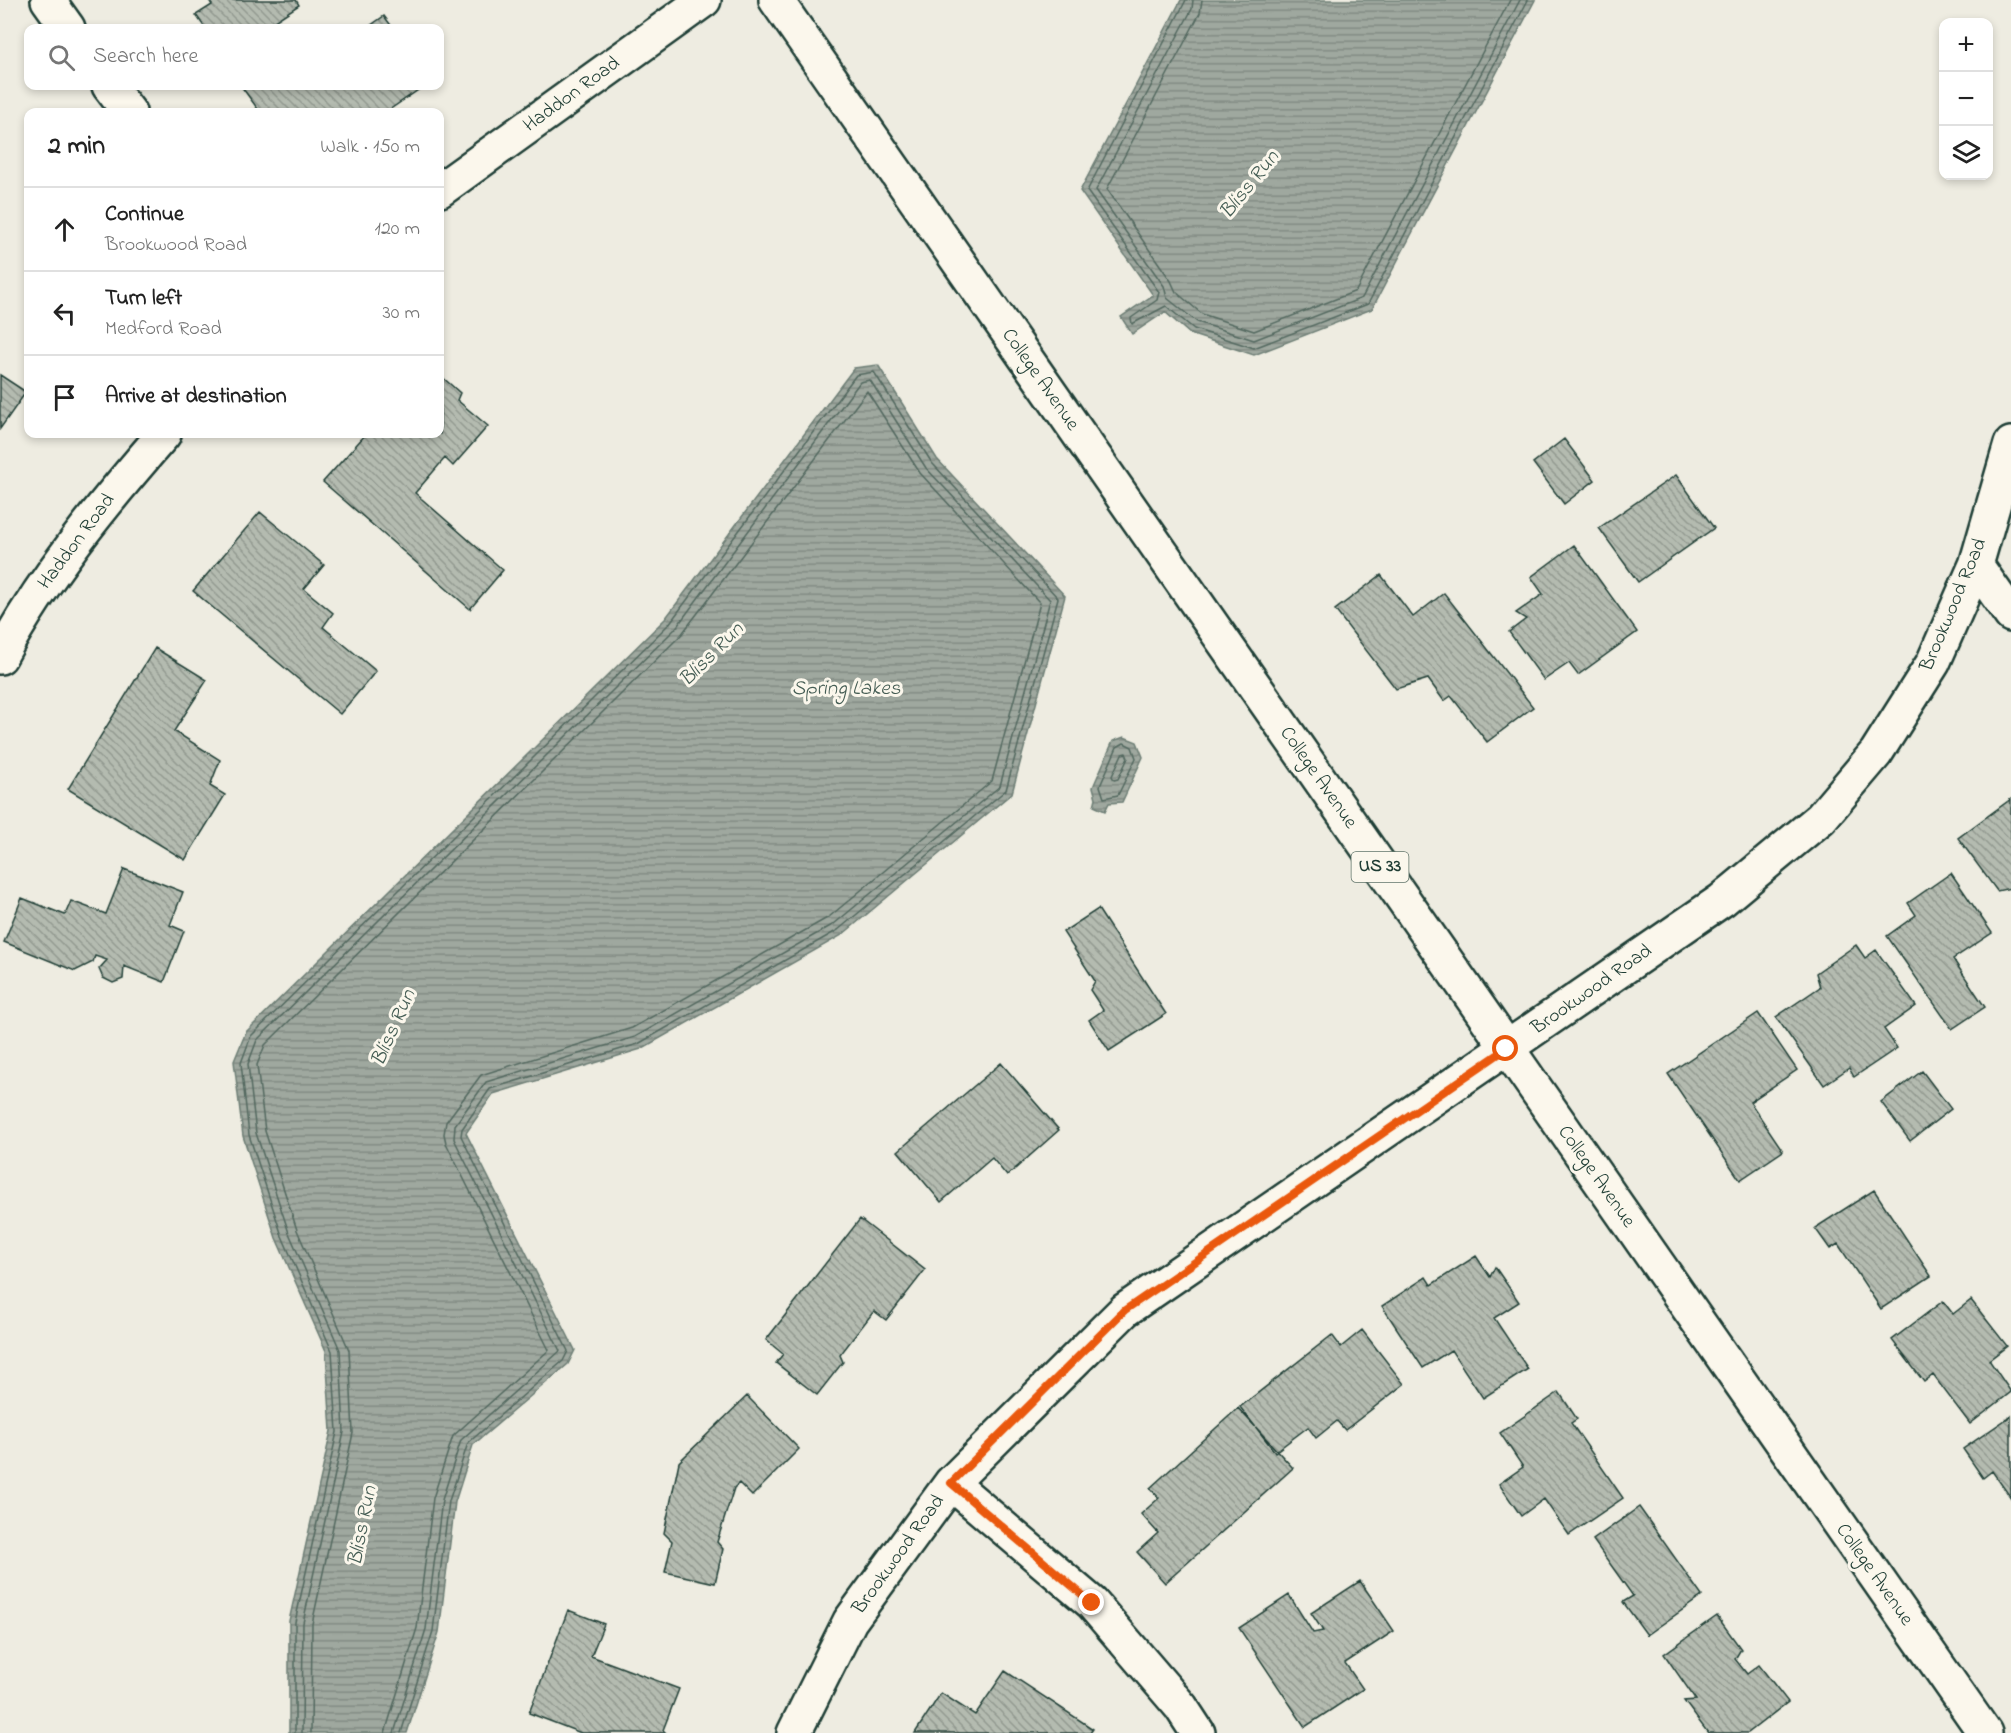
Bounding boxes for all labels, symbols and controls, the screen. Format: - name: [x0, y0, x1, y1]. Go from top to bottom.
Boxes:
- map controls: [1939, 18, 1993, 180]
- button: +: [1939, 18, 1993, 72]
- search box: [24, 24, 444, 90]
- icon: search: [45, 41, 78, 74]
- text: Search here: [93, 41, 198, 73]
- street label: Haddon Road: [517, 50, 627, 140]
- button: −: [1939, 72, 1993, 126]
- button: layers: [1939, 126, 1993, 180]
- text: 2 min: [48, 128, 105, 166]
- text: Walk · 150 m: [320, 133, 420, 162]
- water label: Bliss Run: [1213, 144, 1287, 226]
- text: Continue: [105, 199, 184, 231]
- icon: ahead: [48, 213, 81, 246]
- text: 120 m: [375, 215, 420, 244]
- text: Brookwood Road: [105, 231, 247, 260]
- text: Turn left: [105, 283, 182, 315]
- icon: left: [48, 297, 81, 330]
- text: 30 m: [383, 299, 420, 328]
- text: Medford Road: [105, 315, 222, 344]
- street label: College Avenue: [993, 323, 1086, 438]
- icon: arrive: [48, 381, 81, 414]
- text: Arrive at destination: [105, 381, 287, 413]
- street label: Haddon Road: [31, 488, 123, 596]
- street label: Brookwood Road: [1913, 534, 1995, 677]
- water label: Bliss Run: [673, 615, 752, 694]
- water label: Spring Lakes: [792, 674, 901, 705]
- street label: College Avenue: [1271, 721, 1364, 836]
- road number: US 33: [1352, 852, 1408, 882]
- street label: Brookwood Road: [1525, 937, 1659, 1043]
- water label: Bliss Run: [364, 984, 424, 1071]
- route start: [1492, 1035, 1518, 1061]
- street label: College Avenue: [1549, 1120, 1642, 1235]
- water label: Bliss Run: [341, 1483, 386, 1568]
- street label: Brookwood Road: [845, 1489, 952, 1622]
- street label: College Avenue: [1827, 1518, 1920, 1633]
- route end: [1078, 1589, 1104, 1615]

